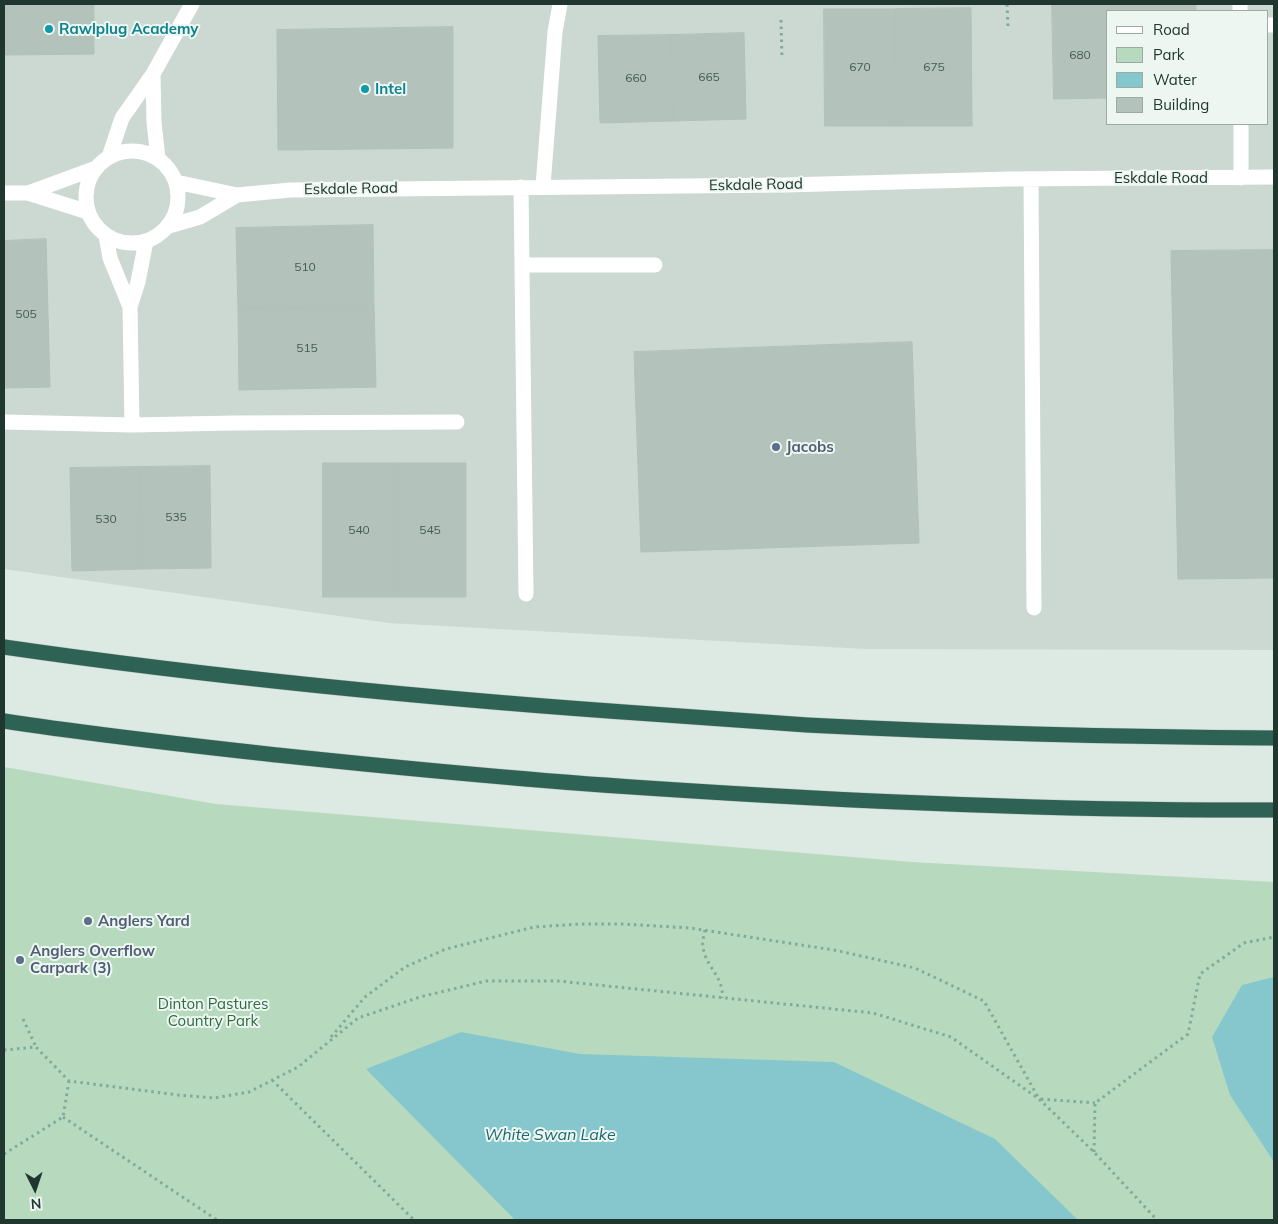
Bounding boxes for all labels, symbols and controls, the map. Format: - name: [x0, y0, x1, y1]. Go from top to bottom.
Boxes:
- legend: [1106, 10, 1268, 125]
- place label: Rawlplug Academy: [59, 20, 198, 38]
- text: Road: [1153, 20, 1190, 39]
- marker: Rawlplug Academy: [43, 23, 55, 35]
- text: Park: [1153, 45, 1185, 64]
- house number: 680: [1069, 48, 1091, 62]
- house number: 670: [849, 60, 871, 74]
- house number: 675: [923, 60, 945, 74]
- house number: 665: [698, 70, 720, 84]
- text: Water: [1153, 70, 1197, 89]
- house number: 660: [625, 71, 647, 85]
- place label: Intel: [375, 80, 406, 98]
- marker: Intel: [359, 83, 371, 95]
- text: Building: [1153, 95, 1209, 114]
- street label: Eskdale Road: [1114, 169, 1208, 187]
- street label: Eskdale Road: [709, 175, 803, 195]
- street label: Eskdale Road: [304, 179, 398, 199]
- house number: 510: [294, 260, 316, 274]
- house number: 505: [15, 307, 37, 321]
- house number: 515: [296, 341, 318, 355]
- place label: Jacobs: [786, 438, 834, 456]
- marker: Jacobs: [770, 441, 782, 453]
- house number: 535: [165, 510, 187, 524]
- house number: 530: [95, 512, 117, 526]
- house number: 540: [348, 523, 370, 537]
- house number: 545: [419, 523, 441, 537]
- place label: Anglers Yard: [98, 912, 190, 930]
- marker: Anglers Yard: [82, 915, 94, 927]
- place label: Anglers Overflow Carpark (3): [30, 942, 155, 977]
- marker: Anglers Overflow Carpark (3): [14, 954, 26, 966]
- park label: Dinton Pastures Country Park: [158, 995, 268, 1030]
- water label: White Swan Lake: [484, 1125, 616, 1145]
- north arrow: [10, 1164, 60, 1214]
- text: N: [30, 1195, 42, 1213]

